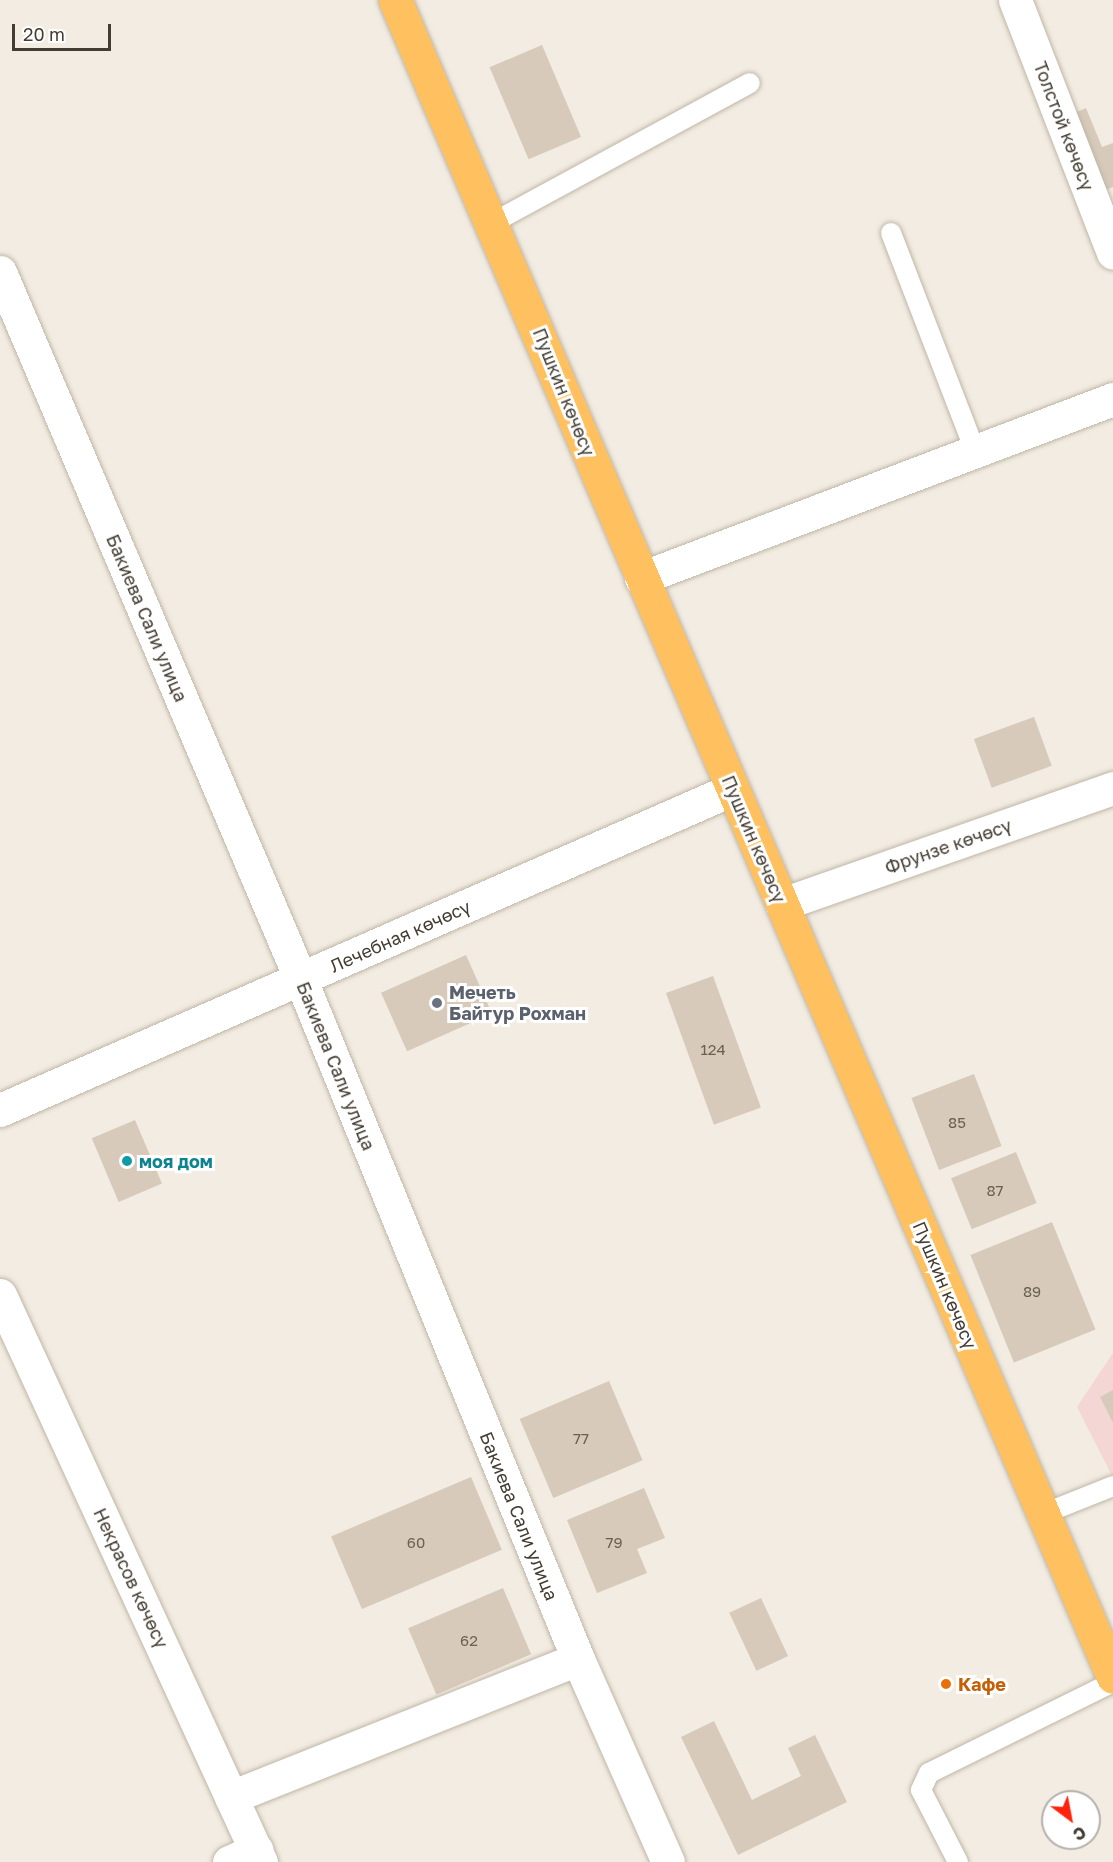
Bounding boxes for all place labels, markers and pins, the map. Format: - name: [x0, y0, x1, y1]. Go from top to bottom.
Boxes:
- place label: Мечеть Байтур Рохман: [449, 982, 586, 1024]
- marker: Мечеть Байтур Рохман: [430, 996, 444, 1010]
- place label: моя дом: [139, 1150, 213, 1172]
- marker: моя дом: [120, 1154, 134, 1168]
- place label: Кафе: [958, 1673, 1006, 1695]
- marker: Кафе: [939, 1677, 953, 1691]

